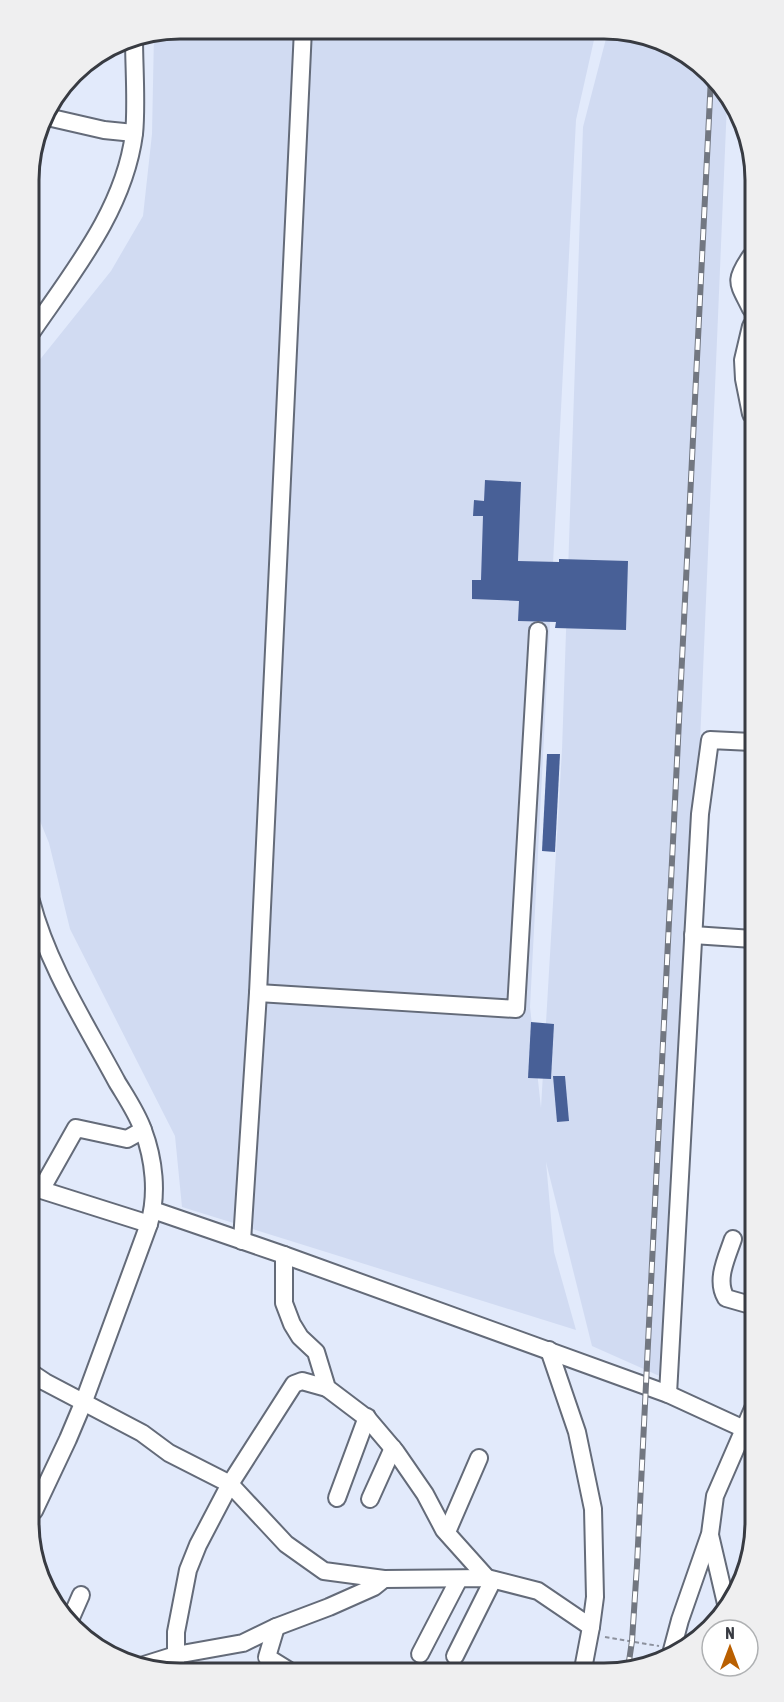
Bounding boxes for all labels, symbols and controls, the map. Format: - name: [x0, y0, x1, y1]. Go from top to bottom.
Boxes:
- north arrow: [700, 1618, 760, 1678]
- text: N: [725, 1624, 735, 1642]

